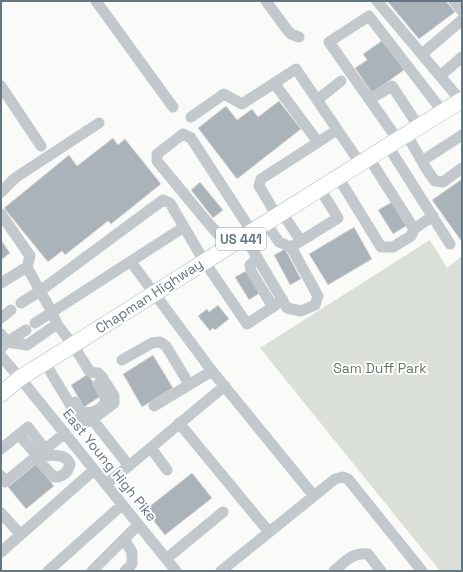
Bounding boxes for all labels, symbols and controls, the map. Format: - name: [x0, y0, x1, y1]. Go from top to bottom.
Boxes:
- road number: US 441: [216, 228, 266, 250]
- street label: Chapman Highway: [92, 255, 206, 337]
- park label: Sam Duff Park: [333, 359, 427, 377]
- street label: East Young High Pike: [59, 405, 161, 525]

